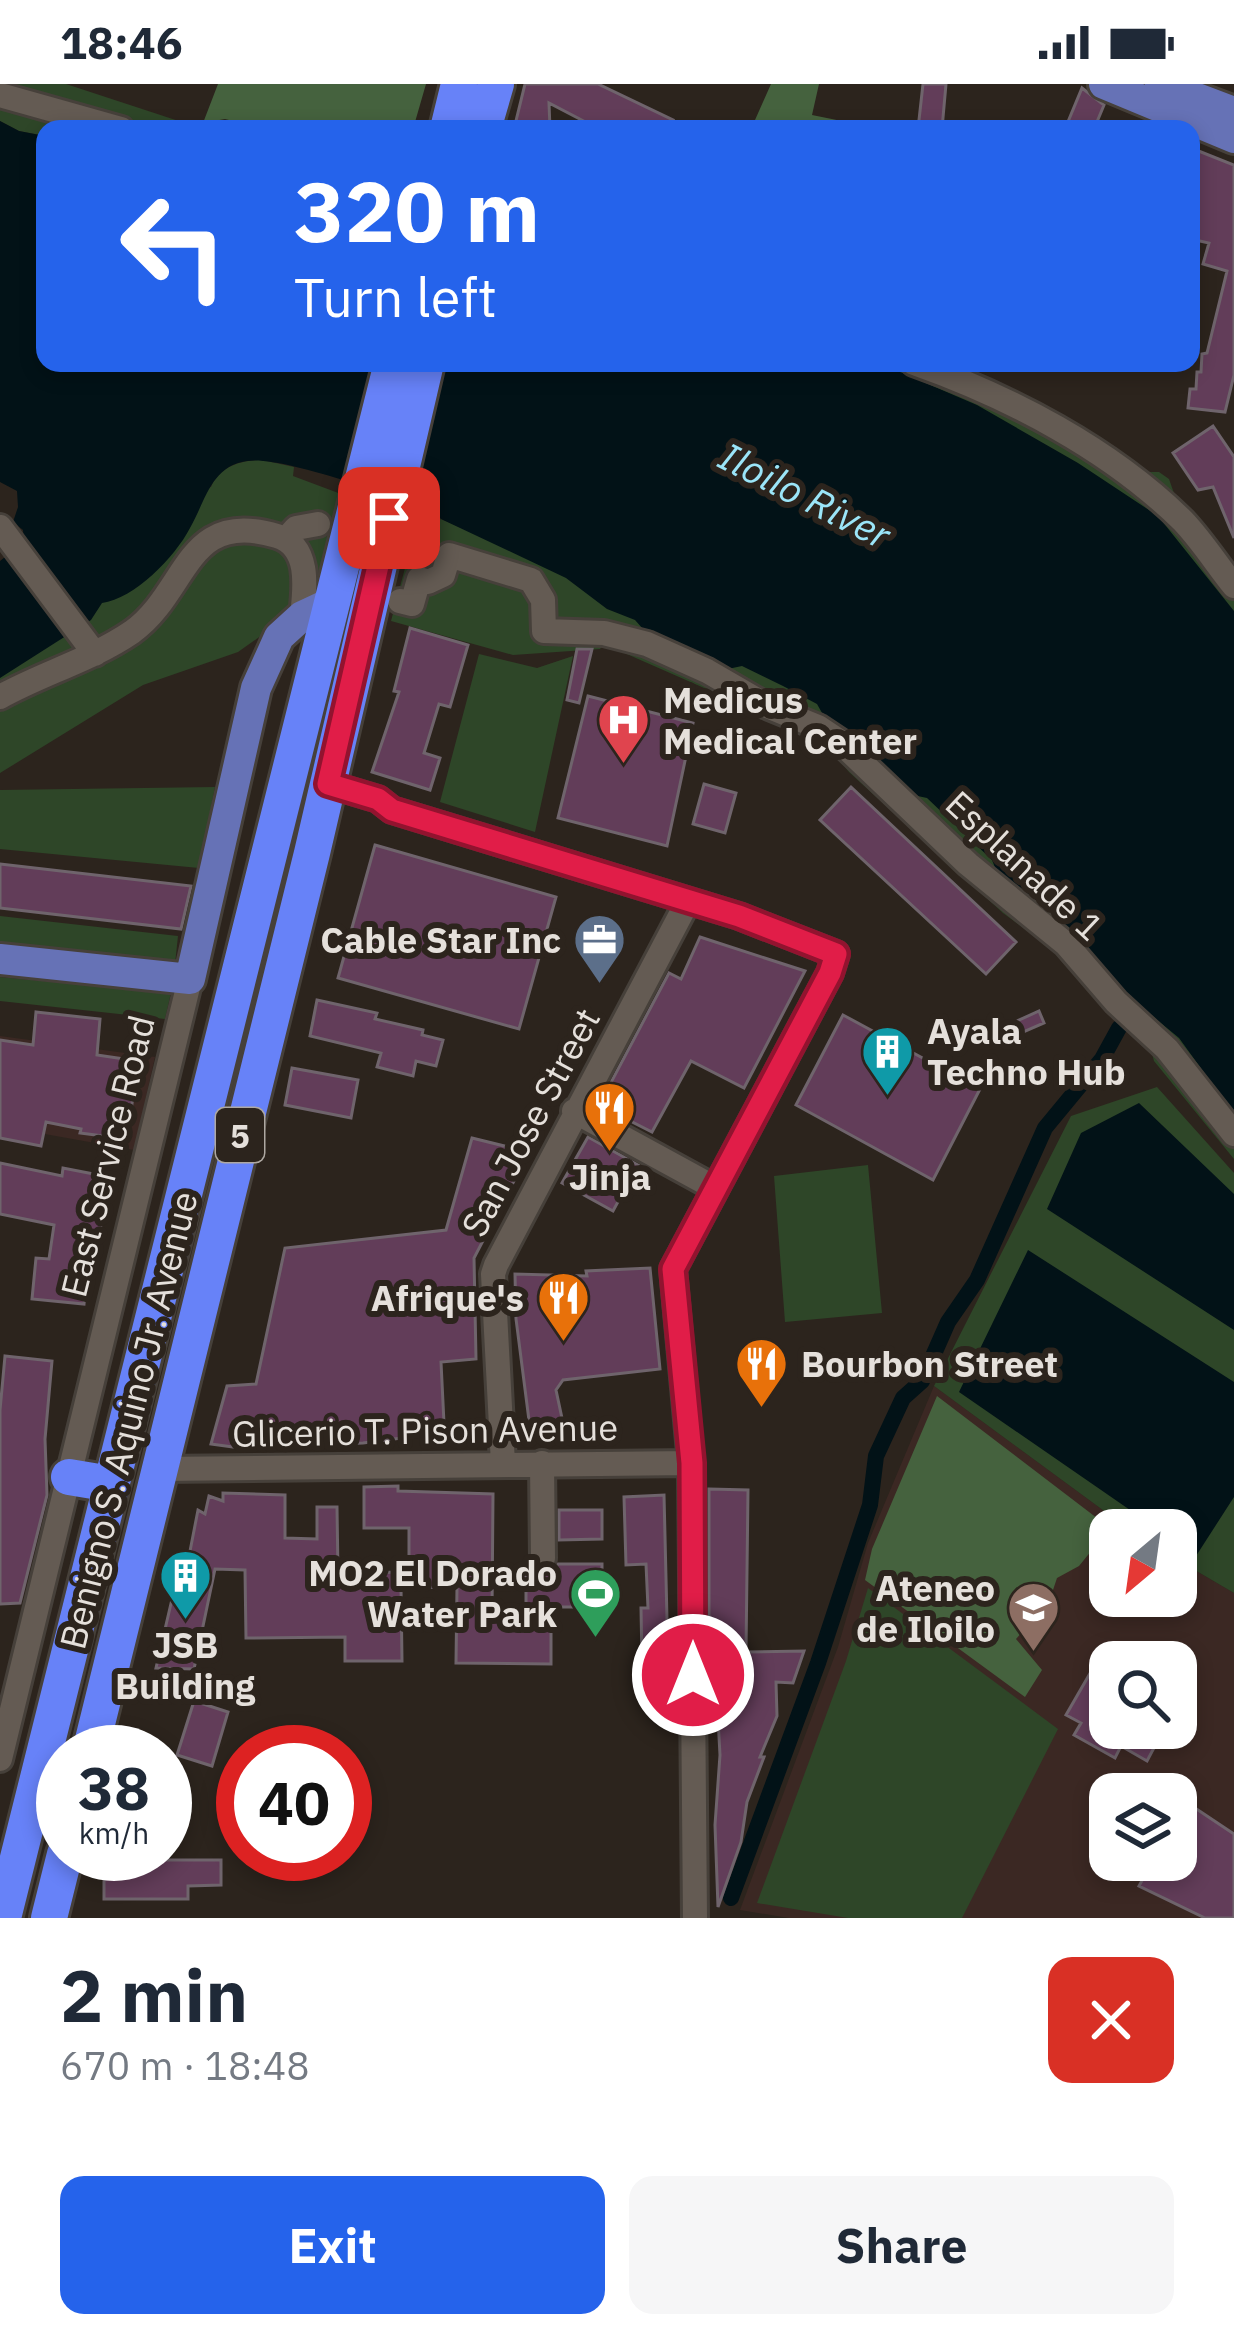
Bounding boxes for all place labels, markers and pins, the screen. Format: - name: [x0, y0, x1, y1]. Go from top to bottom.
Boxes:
- pin: [338, 467, 440, 569]
- place label: Medicus Medical Center: [663, 676, 917, 764]
- hospital icon: Medicus Medical Center: [596, 692, 652, 766]
- office icon: Cable Star Inc: [572, 911, 628, 985]
- place label: Cable Star Inc: [320, 916, 561, 963]
- place label: Ayala Techno Hub: [927, 1007, 1126, 1095]
- building icon: Ayala Techno Hub: [860, 1023, 916, 1097]
- restaurant icon: Jinja: [582, 1080, 638, 1154]
- place label: Jinja: [569, 1153, 651, 1200]
- restaurant icon: Afrique's: [535, 1269, 591, 1343]
- place label: Afrique's: [371, 1274, 524, 1321]
- restaurant icon: Bourbon Street: [734, 1335, 790, 1409]
- place label: Bourbon Street: [801, 1340, 1058, 1387]
- building icon: JSB Building: [157, 1548, 213, 1622]
- place label: MO2 El Dorado Water Park: [308, 1549, 557, 1637]
- place label: Ateneo de Iloilo: [856, 1564, 995, 1652]
- sports icon: MO2 El Dorado Water Park: [568, 1565, 624, 1639]
- school or university icon: Ateneo de Iloilo: [1006, 1580, 1062, 1654]
- place label: JSB Building: [115, 1621, 255, 1709]

